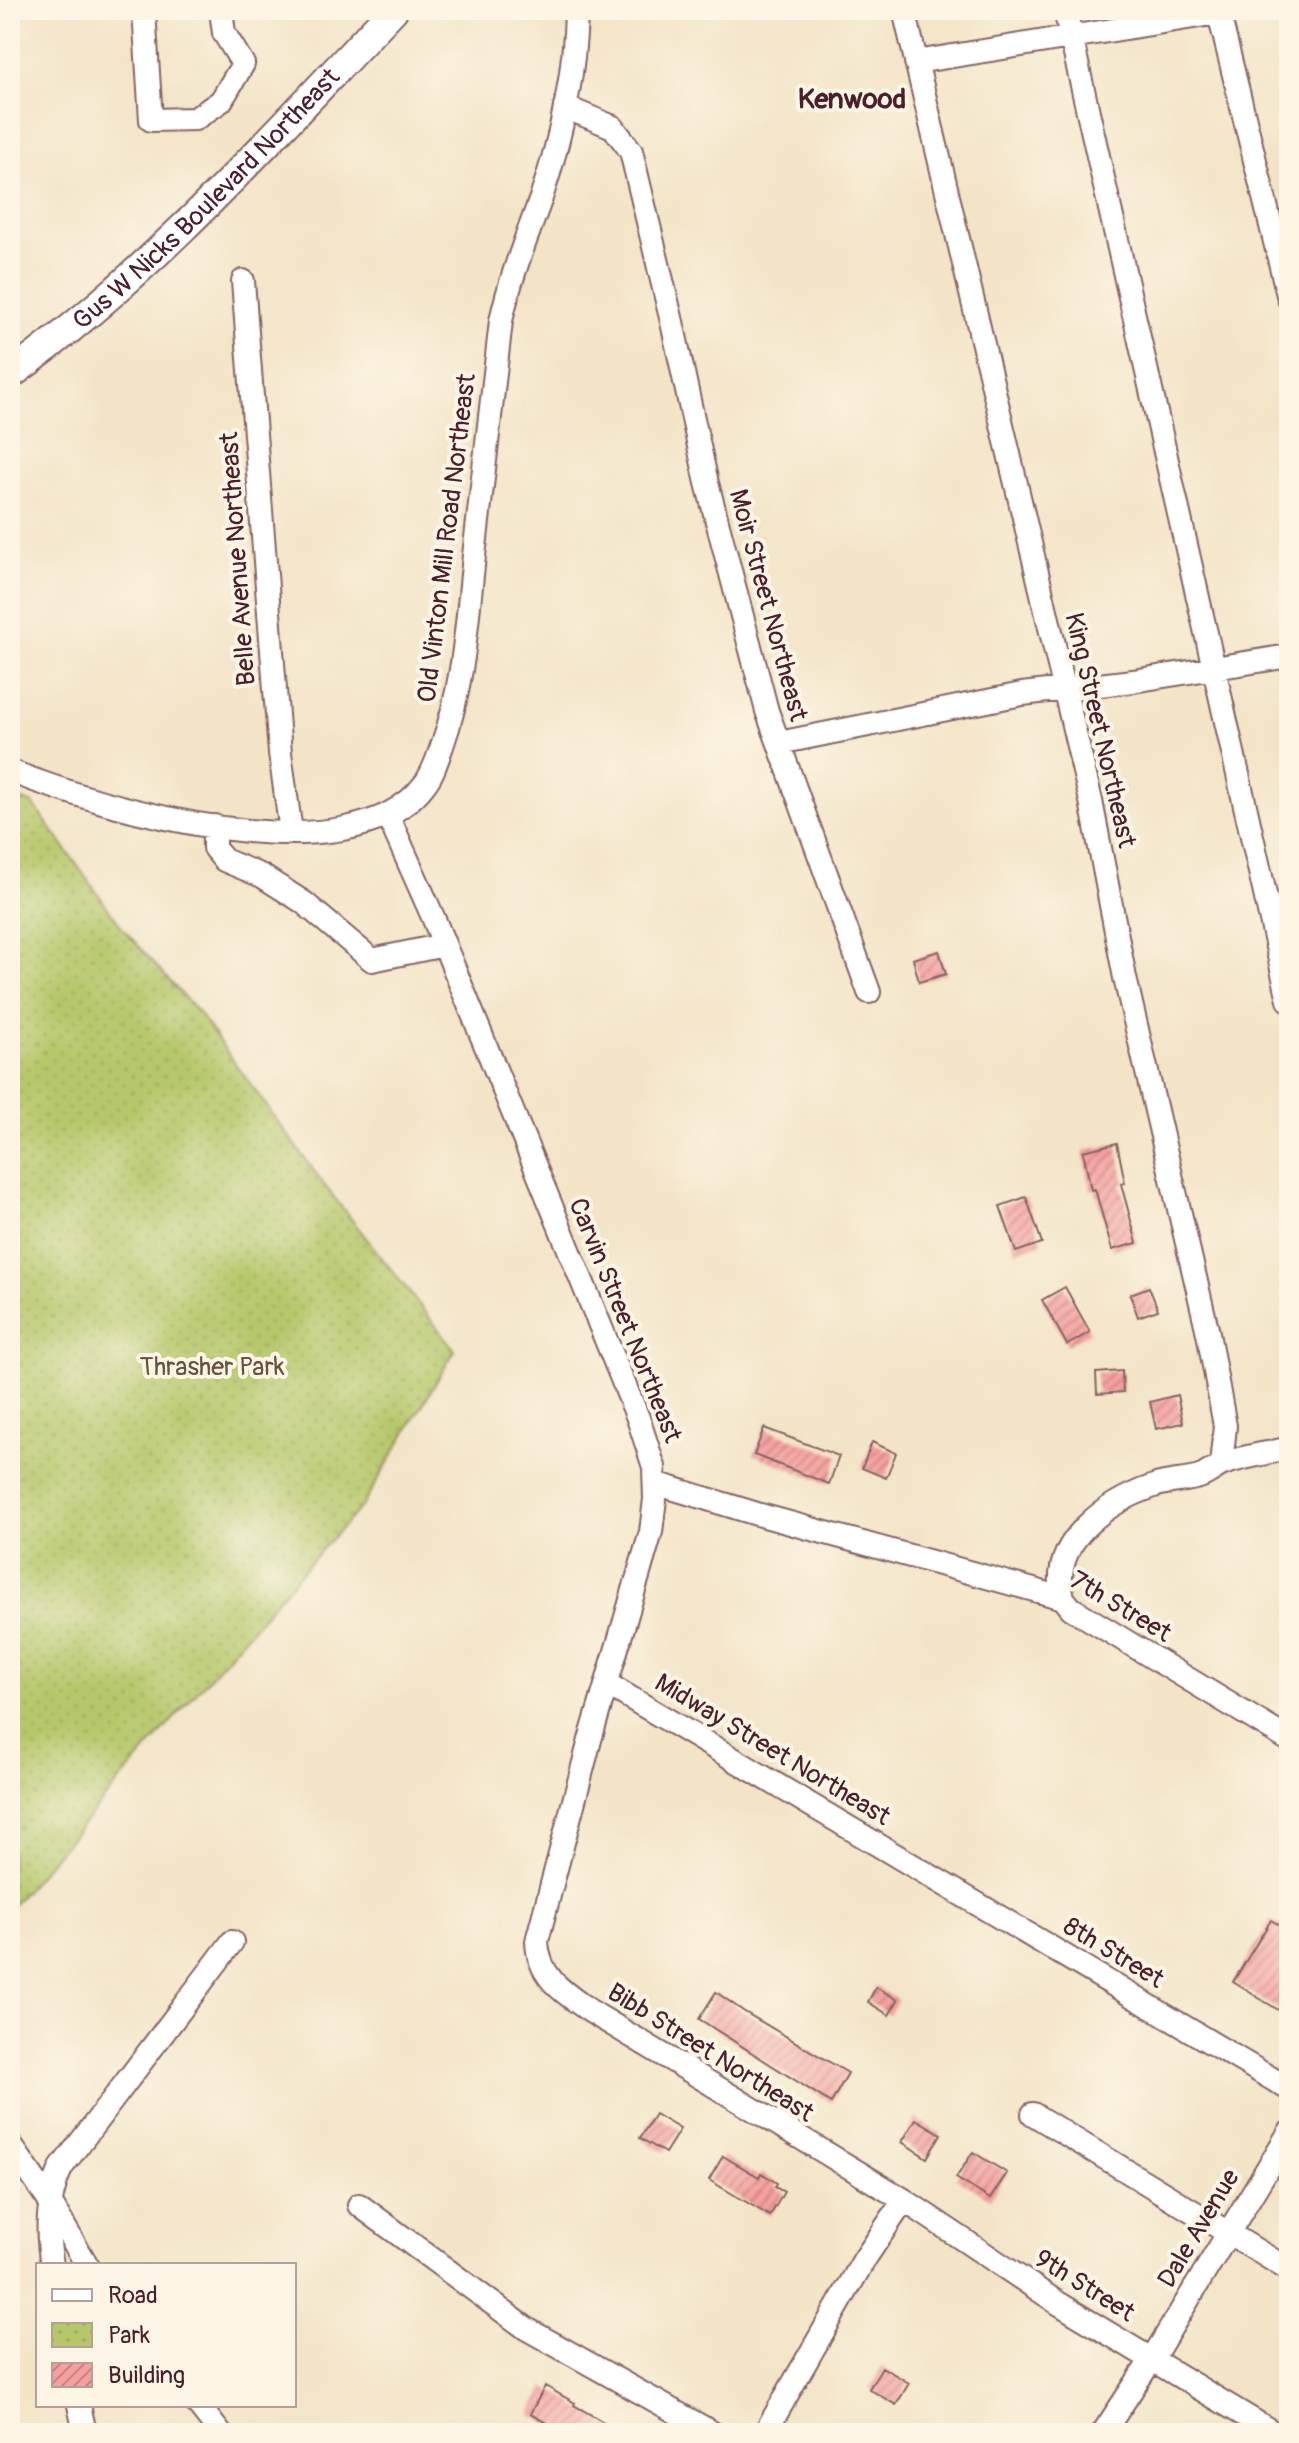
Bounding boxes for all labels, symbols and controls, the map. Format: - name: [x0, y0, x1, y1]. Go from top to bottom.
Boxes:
- street label: Gus W Nicks Boulevard Northeast: [66, 61, 347, 337]
- district label: Kenwood: [798, 82, 906, 117]
- street label: Old Vinton Mill Road Northeast: [411, 371, 483, 705]
- street label: Belle Avenue Northeast: [213, 430, 263, 687]
- street label: Moir Street Northeast: [722, 486, 815, 725]
- street label: King Street Northeast: [1057, 610, 1143, 851]
- street label: Carvin Street Northeast: [561, 1194, 689, 1448]
- park label: Thrasher Park: [139, 1351, 285, 1383]
- street label: 7th Street: [1064, 1564, 1177, 1650]
- street label: Midway Street Northeast: [649, 1667, 897, 1833]
- street label: 8th Street: [1057, 1910, 1170, 1996]
- street label: Bibb Street Northeast: [601, 1976, 820, 2130]
- street label: Dale Avenue: [1151, 2163, 1247, 2294]
- street label: 9th Street: [1028, 2243, 1141, 2329]
- legend: [36, 2263, 296, 2407]
- text: Road: [108, 2281, 158, 2310]
- text: Park: [108, 2321, 150, 2350]
- text: Building: [108, 2361, 185, 2390]

